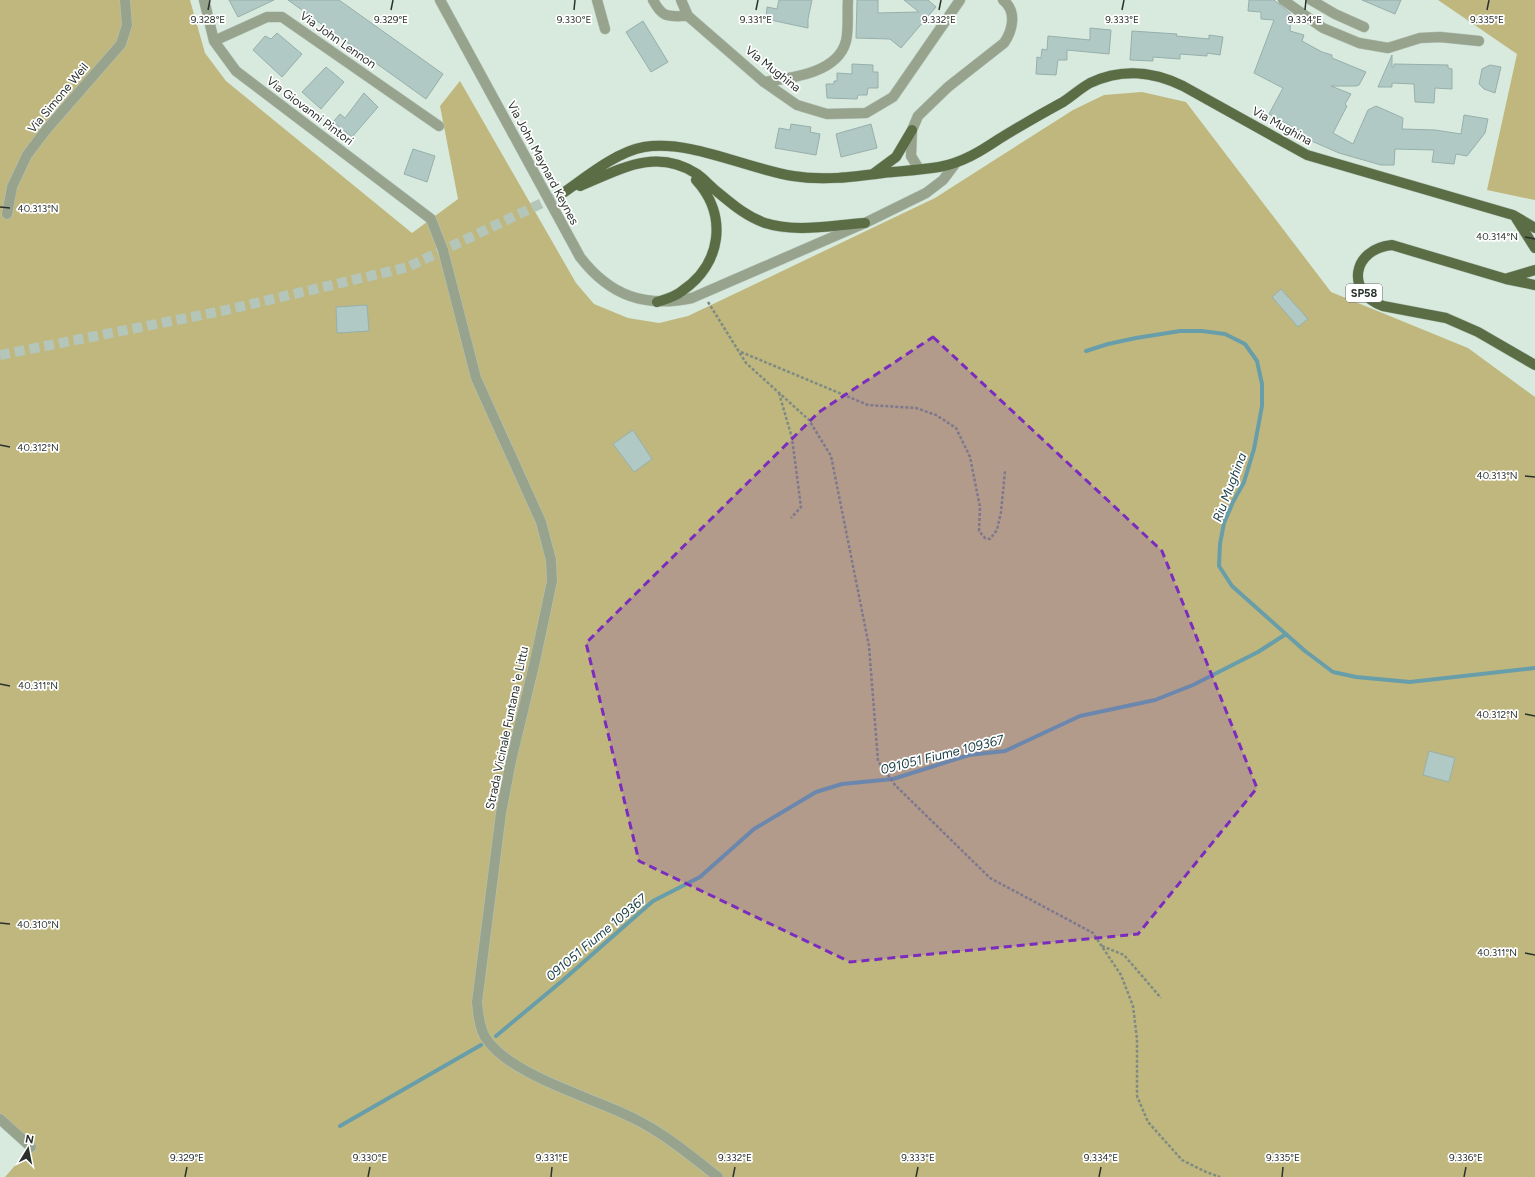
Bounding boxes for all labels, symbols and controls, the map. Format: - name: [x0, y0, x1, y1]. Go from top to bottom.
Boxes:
- street label: Via John Lennon: [297, 9, 379, 72]
- text: 9.328°E: [191, 13, 225, 26]
- text: 9.329°E: [374, 13, 408, 26]
- text: 9.330°E: [557, 13, 591, 26]
- text: 9.331°E: [740, 13, 772, 26]
- text: 9.332°E: [922, 13, 956, 26]
- text: 9.333°E: [1105, 13, 1139, 26]
- text: 9.334°E: [1288, 13, 1322, 26]
- text: 9.335°E: [1470, 13, 1504, 26]
- street label: Via Mughina: [743, 43, 803, 95]
- street label: Via Simone Weil: [25, 60, 91, 136]
- street label: Via Giovanni Pintori: [264, 74, 356, 148]
- street label: Via John Maynard Keynes: [504, 99, 582, 227]
- street label: Via Mughina: [1250, 104, 1314, 148]
- text: 40.313°N: [17, 202, 59, 215]
- text: 40.314°N: [1476, 230, 1518, 243]
- road number: SP58: [1346, 284, 1382, 302]
- text: 40.312°N: [17, 441, 59, 454]
- water label: Riu Mughina: [1209, 450, 1250, 524]
- text: 40.313°N: [1476, 469, 1518, 482]
- street label: Strada Vicinale Funtana 'e Littu: [483, 645, 531, 811]
- text: 40.311°N: [18, 679, 58, 692]
- text: 40.312°N: [1476, 708, 1518, 721]
- water label: 091051 Fiume 109367: [879, 732, 1006, 777]
- water label: 091051 Fiume 109367: [543, 890, 650, 984]
- text: 40.310°N: [17, 918, 59, 931]
- text: 40.311°N: [1477, 946, 1517, 959]
- north arrow: [8, 1129, 48, 1169]
- text: N: [24, 1133, 35, 1147]
- text: 9.329°E: [170, 1151, 204, 1164]
- text: 9.330°E: [353, 1151, 387, 1164]
- text: 9.331°E: [536, 1151, 568, 1164]
- text: 9.332°E: [718, 1151, 752, 1164]
- text: 9.333°E: [901, 1151, 935, 1164]
- text: 9.334°E: [1084, 1151, 1118, 1164]
- text: 9.335°E: [1266, 1151, 1300, 1164]
- text: 9.336°E: [1449, 1151, 1483, 1164]

